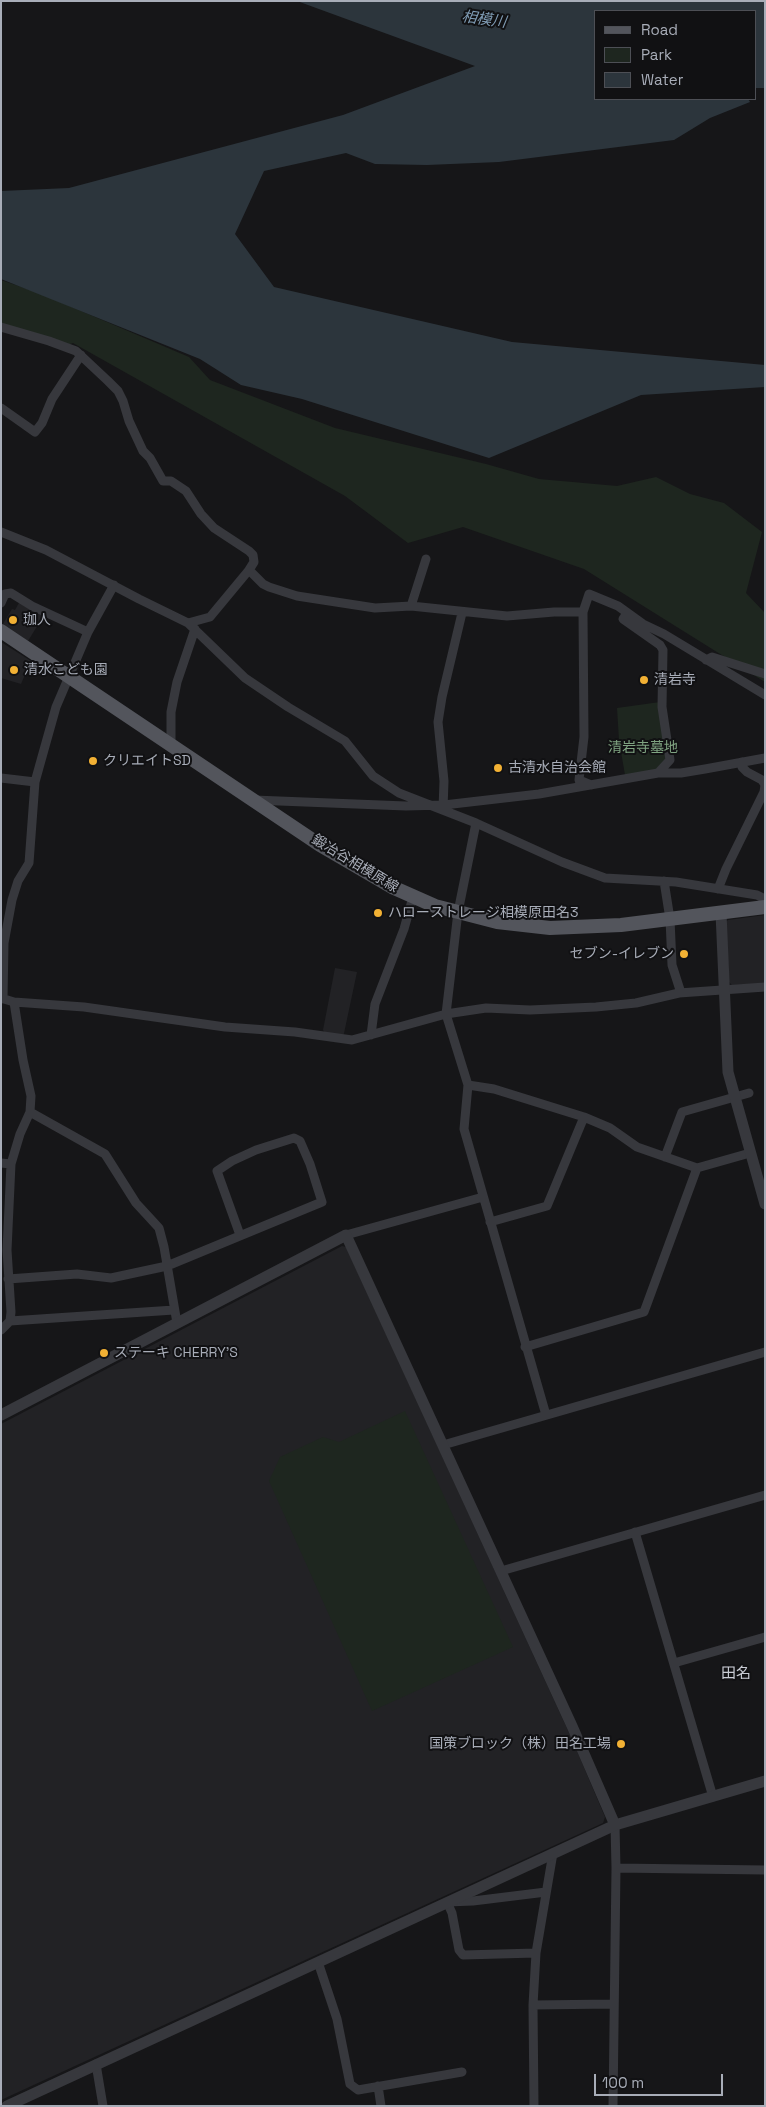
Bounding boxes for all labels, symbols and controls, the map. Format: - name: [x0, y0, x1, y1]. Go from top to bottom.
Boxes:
- water label: 相模川: [460, 8, 508, 32]
- legend: [594, 10, 756, 100]
- text: Road: [641, 20, 678, 39]
- text: Park: [641, 45, 672, 64]
- text: Water: [641, 70, 683, 89]
- place label: 珈人: [23, 612, 51, 628]
- marker: 珈人: [7, 614, 19, 626]
- place label: 清水こども園: [24, 662, 108, 678]
- marker: 清水こども園: [8, 664, 20, 676]
- place label: 清岩寺: [654, 672, 696, 688]
- marker: 清岩寺: [638, 674, 650, 686]
- park label: 清岩寺墓地: [608, 740, 678, 756]
- place label: クリエイトSD: [103, 753, 191, 769]
- marker: クリエイトSD: [87, 755, 99, 767]
- place label: 古清水自治会館: [508, 760, 606, 776]
- marker: 古清水自治会館: [492, 762, 504, 774]
- street label: 鍛冶谷相模原線: [309, 832, 401, 896]
- place label: ハローストレージ相模原田名3: [388, 905, 578, 921]
- marker: ハローストレージ相模原田名3: [372, 907, 384, 919]
- place label: セブン-イレブン: [570, 946, 674, 962]
- marker: セブン-イレブン: [678, 948, 690, 960]
- place label: ステーキ CHERRY'S: [114, 1345, 238, 1361]
- marker: ステーキ CHERRY'S: [98, 1347, 110, 1359]
- district label: 田名: [721, 1665, 751, 1683]
- place label: 国策ブロック（株）田名工場: [429, 1736, 611, 1752]
- marker: 国策ブロック（株）田名工場: [615, 1738, 627, 1750]
- scale bar: [596, 2064, 725, 2096]
- text: 100 m: [602, 2073, 644, 2092]

